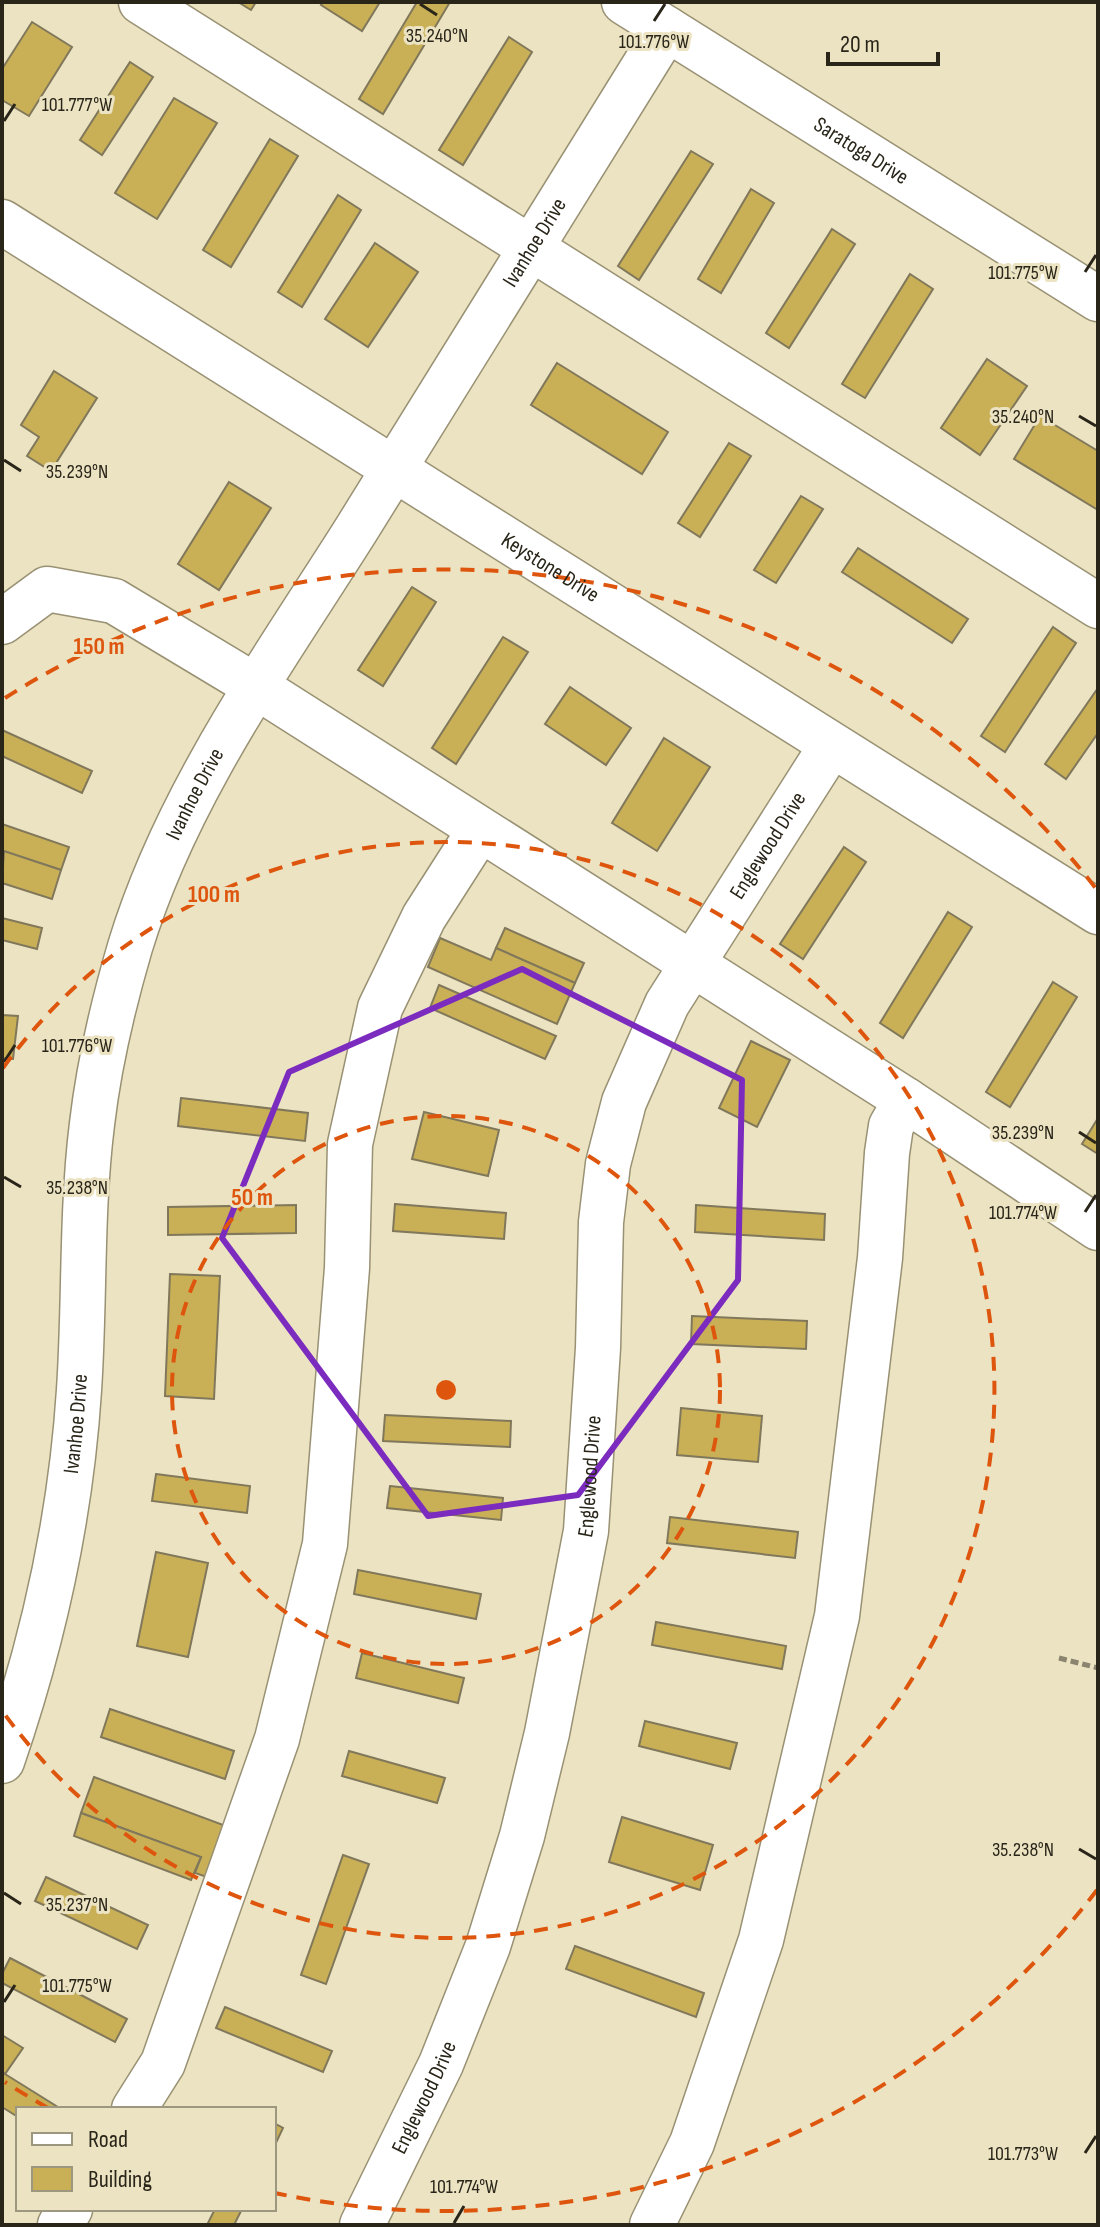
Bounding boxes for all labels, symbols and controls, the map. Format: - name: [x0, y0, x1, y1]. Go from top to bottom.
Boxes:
- scale bar: [828, 16, 938, 66]
- text: 35.240°N: [406, 24, 468, 48]
- text: 101.776°W: [619, 30, 689, 54]
- text: 20 m: [840, 30, 880, 59]
- text: 101.777°W: [42, 93, 112, 117]
- street label: Saratoga Drive: [809, 111, 914, 190]
- street label: Ivanhoe Drive: [497, 193, 572, 292]
- text: 101.775°W: [988, 261, 1058, 285]
- text: 35.240°N: [992, 405, 1054, 429]
- text: 35.239°N: [46, 460, 108, 484]
- street label: Keystone Drive: [496, 526, 604, 608]
- text: 150 m: [73, 632, 125, 661]
- street label: Ivanhoe Drive: [160, 743, 230, 844]
- street label: Englewood Drive: [724, 787, 812, 904]
- text: 100 m: [188, 880, 240, 909]
- text: 101.776°W: [42, 1034, 112, 1058]
- text: 35.239°N: [992, 1121, 1054, 1145]
- text: 35.238°N: [46, 1176, 108, 1200]
- text: 50 m: [231, 1183, 273, 1212]
- text: 101.774°W: [989, 1201, 1057, 1225]
- street label: Ivanhoe Drive: [57, 1373, 93, 1475]
- centre of rings: [432, 1376, 460, 1404]
- street label: Englewood Drive: [572, 1415, 607, 1540]
- text: 35.238°N: [992, 1838, 1054, 1862]
- text: 35.237°N: [46, 1893, 108, 1917]
- text: 101.775°W: [42, 1974, 112, 1998]
- street label: Englewood Drive: [386, 2037, 462, 2158]
- legend: [16, 2107, 276, 2211]
- text: Road: [88, 2125, 128, 2154]
- text: 101.773°W: [988, 2142, 1058, 2166]
- text: Building: [88, 2165, 152, 2194]
- text: 101.774°W: [430, 2175, 498, 2199]

